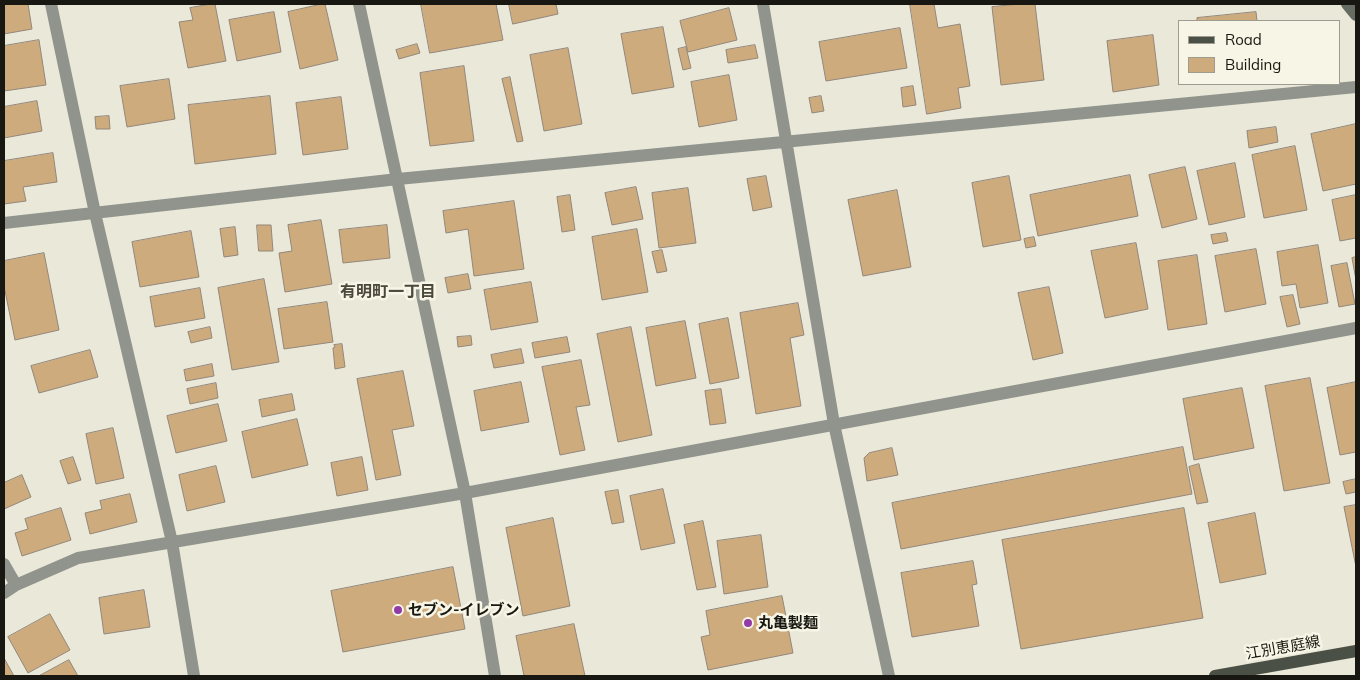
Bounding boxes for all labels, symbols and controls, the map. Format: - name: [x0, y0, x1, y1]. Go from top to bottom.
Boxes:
- legend: [1178, 20, 1340, 85]
- text: Road: [1225, 30, 1262, 49]
- text: Building: [1225, 55, 1281, 74]
- district label: 有明町一丁目: [340, 282, 436, 302]
- place label: セブン-イレブン: [408, 601, 520, 619]
- marker: セブン-イレブン: [392, 604, 404, 616]
- place label: 丸亀製麺: [758, 614, 818, 632]
- marker: 丸亀製麺: [742, 617, 754, 629]
- street label: 江別恵庭線: [1245, 633, 1321, 663]

